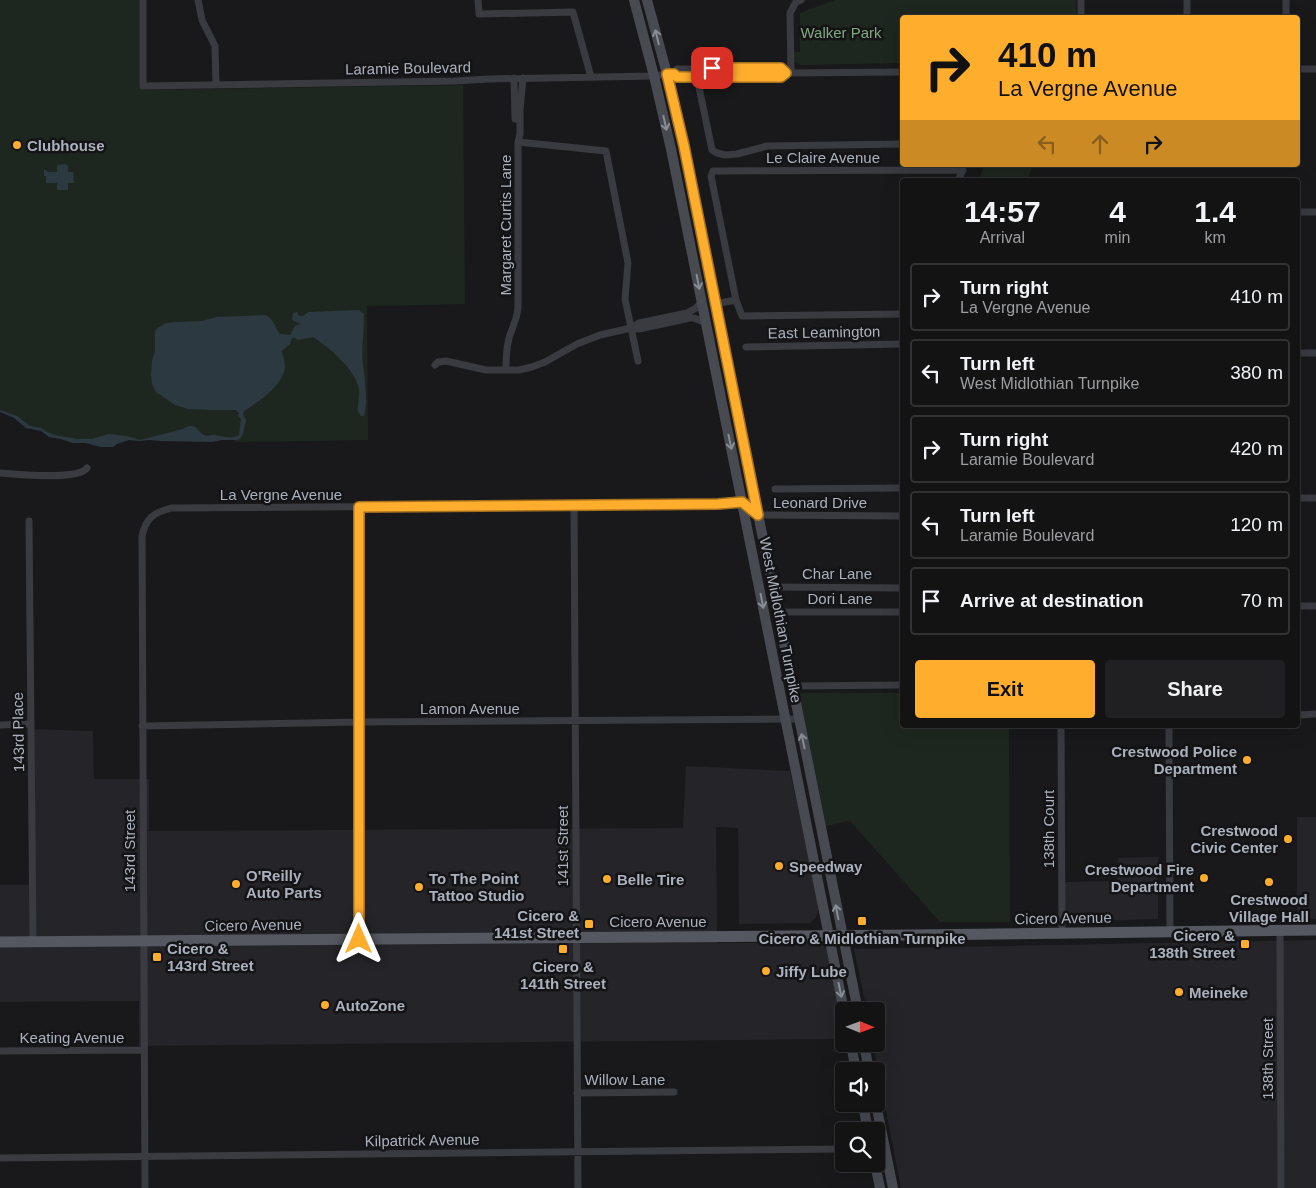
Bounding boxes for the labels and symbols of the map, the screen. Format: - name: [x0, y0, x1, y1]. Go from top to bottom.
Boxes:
- park label: Walker Park: [800, 24, 882, 41]
- one-way arrow: [652, 30, 662, 46]
- pin: [691, 47, 733, 89]
- street label: Laramie Boulevard: [345, 58, 471, 78]
- one-way arrow: [661, 115, 670, 131]
- place label: Clubhouse: [27, 137, 105, 154]
- marker: Clubhouse: [11, 139, 23, 151]
- street label: Le Claire Avenue: [766, 149, 880, 166]
- street label: Margaret Curtis Lane: [497, 155, 514, 295]
- one-way arrow: [694, 274, 703, 290]
- street label: East Leamington: [768, 323, 880, 341]
- one-way arrow: [726, 433, 735, 449]
- street label: La Vergne Avenue: [220, 486, 342, 503]
- street label: Leonard Drive: [773, 494, 867, 511]
- street label: West Midlothian Turnpike: [757, 536, 805, 704]
- street label: Char Lane: [802, 565, 872, 582]
- street label: Dori Lane: [807, 590, 873, 607]
- one-way arrow: [758, 592, 768, 608]
- street label: 143rd Place: [9, 692, 27, 772]
- street label: Lamon Avenue: [420, 700, 520, 717]
- one-way arrow: [798, 733, 807, 749]
- place label: Crestwood Police Department: [1111, 743, 1237, 777]
- marker: Crestwood Police Department: [1241, 754, 1253, 766]
- street label: 138th Court: [1040, 789, 1057, 868]
- street label: 141st Street: [554, 805, 571, 886]
- street label: 143rd Street: [121, 809, 138, 892]
- place label: Crestwood Civic Center: [1190, 822, 1278, 856]
- marker: Crestwood Civic Center: [1282, 833, 1294, 845]
- place label: Speedway: [789, 858, 863, 875]
- marker: Speedway: [773, 860, 785, 872]
- place label: Crestwood Fire Department: [1085, 861, 1194, 895]
- place label: O'Reilly Auto Parts: [246, 867, 322, 901]
- place label: To The Point Tattoo Studio: [429, 870, 525, 904]
- place label: Belle Tire: [617, 871, 684, 888]
- marker: Crestwood Fire Department: [1198, 872, 1210, 884]
- marker: Belle Tire: [601, 873, 613, 885]
- marker: Crestwood Village Hall: [1263, 876, 1275, 888]
- marker: O'Reilly Auto Parts: [230, 878, 242, 890]
- marker: To The Point Tattoo Studio: [413, 881, 425, 893]
- place label: Crestwood Village Hall: [1229, 891, 1309, 925]
- one-way arrow: [832, 904, 842, 920]
- place label: Cicero & 141st Street: [494, 907, 579, 941]
- street label: Cicero Avenue: [1014, 909, 1112, 927]
- position arrow: [332, 912, 384, 964]
- street label: Cicero Avenue: [609, 913, 707, 930]
- marker: Cicero & Midlothian Turnpike: [856, 915, 868, 927]
- street label: Cicero Avenue: [204, 916, 302, 934]
- marker: Cicero & 141st Street: [583, 918, 595, 930]
- place label: Cicero & 138th Street: [1149, 927, 1235, 961]
- place label: Cicero & Midlothian Turnpike: [758, 930, 966, 947]
- marker: Cicero & 138th Street: [1239, 938, 1251, 950]
- place label: Cicero & 143rd Street: [167, 940, 254, 974]
- marker: Cicero & 141th Street: [557, 943, 569, 955]
- marker: Cicero & 143rd Street: [151, 951, 163, 963]
- place label: Cicero & 141th Street: [520, 958, 606, 992]
- place label: Jiffy Lube: [776, 963, 847, 980]
- marker: Jiffy Lube: [760, 965, 772, 977]
- one-way arrow: [836, 982, 846, 998]
- place label: Meineke: [1189, 984, 1248, 1001]
- marker: Meineke: [1173, 986, 1185, 998]
- place label: AutoZone: [335, 997, 405, 1014]
- marker: AutoZone: [319, 999, 331, 1011]
- north arrow: [835, 1002, 885, 1052]
- street label: 138th Street: [1259, 1017, 1276, 1100]
- street label: Keating Avenue: [20, 1029, 124, 1046]
- street label: Willow Lane: [585, 1071, 665, 1088]
- street label: Kilpatrick Avenue: [364, 1130, 480, 1150]

